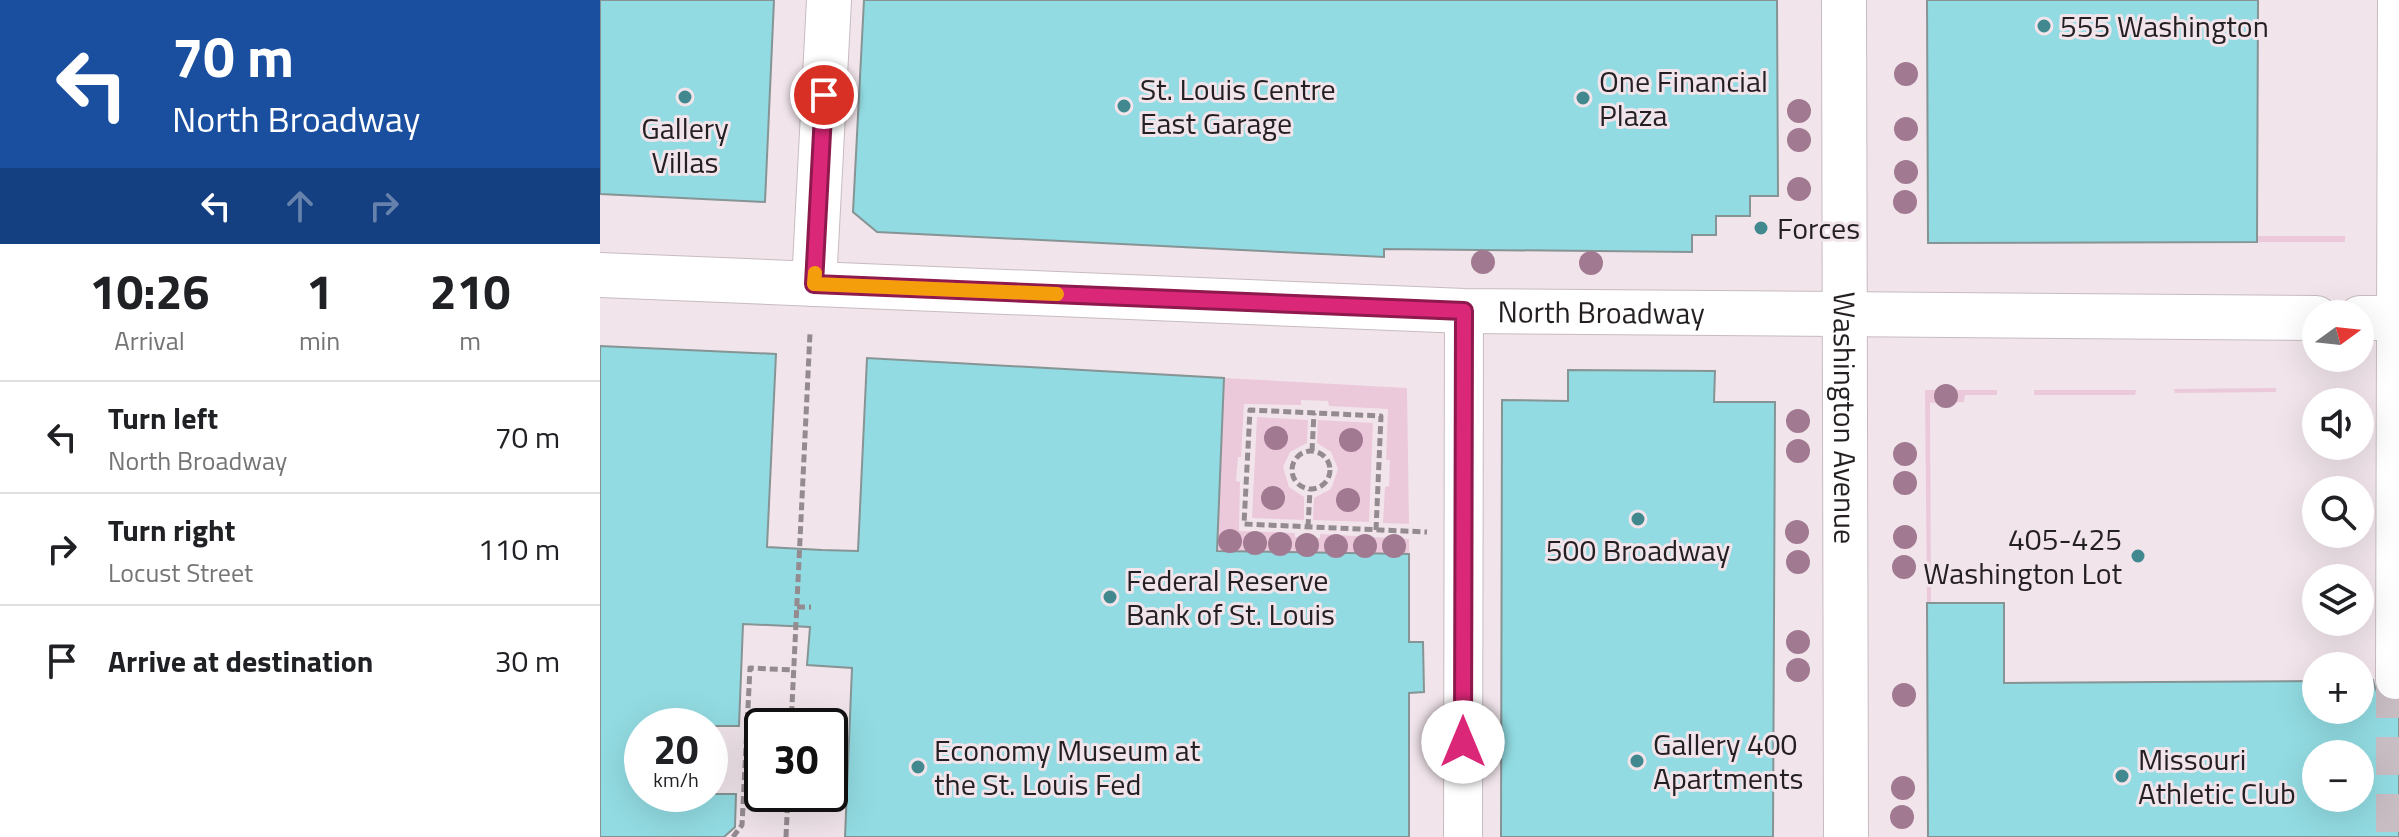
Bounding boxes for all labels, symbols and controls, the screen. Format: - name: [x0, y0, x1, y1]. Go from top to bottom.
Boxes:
- place label: 555 Washington: [2060, 3, 2269, 49]
- text: 70 m: [172, 14, 294, 99]
- marker: 555 Washington: [2035, 17, 2053, 35]
- icon: left: [40, 32, 144, 136]
- place label: One Financial Plaza: [1599, 58, 1768, 138]
- pin: [790, 61, 858, 129]
- place label: St. Louis Centre East Garage: [1140, 66, 1336, 146]
- icon: arrive: [802, 73, 846, 117]
- marker: Gallery Villas: [676, 88, 694, 106]
- marker: One Financial Plaza: [1574, 89, 1592, 107]
- text: North Broadway: [172, 91, 420, 146]
- marker: St. Louis Centre East Garage: [1115, 97, 1133, 115]
- place label: Gallery Villas: [641, 105, 729, 185]
- icon: left: [194, 184, 238, 228]
- icon: ahead: [278, 184, 322, 228]
- icon: right: [362, 184, 406, 228]
- place label: Forces: [1777, 205, 1860, 251]
- marker: Forces: [1752, 219, 1770, 237]
- text: 10:26: [90, 255, 209, 328]
- text: 1: [306, 255, 333, 328]
- text: 210: [430, 255, 510, 328]
- street label: North Broadway: [1498, 288, 1705, 336]
- street label: Washington Avenue: [1822, 292, 1868, 544]
- north arrow: [2302, 300, 2374, 372]
- map controls: [2302, 300, 2374, 812]
- text: Arrival: [114, 321, 185, 360]
- text: min: [299, 321, 340, 360]
- text: m: [459, 321, 481, 360]
- button: sound: [2302, 388, 2374, 460]
- text: Turn left: [108, 395, 218, 441]
- text: 70 m: [495, 414, 560, 460]
- icon: left: [40, 415, 84, 459]
- text: North Broadway: [108, 441, 287, 480]
- button: search: [2302, 476, 2374, 548]
- text: Turn right: [108, 507, 236, 553]
- marker: 500 Broadway: [1629, 510, 1647, 528]
- place label: 405-425 Washington Lot: [1923, 516, 2122, 596]
- text: 110 m: [478, 526, 560, 572]
- icon: right: [40, 527, 84, 571]
- place label: 500 Broadway: [1546, 527, 1730, 573]
- marker: 405-425 Washington Lot: [2129, 547, 2147, 565]
- text: Locust Street: [108, 553, 253, 592]
- place label: Federal Reserve Bank of St. Louis: [1126, 557, 1335, 637]
- button: layers: [2302, 564, 2374, 636]
- marker: Federal Reserve Bank of St. Louis: [1101, 588, 1119, 606]
- text: Arrive at destination: [108, 638, 373, 684]
- text: 30 m: [495, 638, 560, 684]
- icon: arrive: [40, 639, 84, 683]
- button: +: [2302, 652, 2374, 724]
- position arrow: [1421, 700, 1505, 784]
- speed limit sign: 30: [744, 708, 848, 812]
- text: 20: [654, 719, 698, 780]
- place label: Gallery 400 Apartments: [1653, 721, 1803, 801]
- place label: Economy Museum at the St. Louis Fed: [934, 727, 1201, 807]
- place label: Missouri Athletic Club: [2138, 736, 2296, 816]
- button: −: [2302, 740, 2374, 812]
- marker: Gallery 400 Apartments: [1628, 752, 1646, 770]
- marker: Economy Museum at the St. Louis Fed: [909, 758, 927, 776]
- text: km/h: [653, 764, 699, 795]
- marker: Missouri Athletic Club: [2113, 767, 2131, 785]

